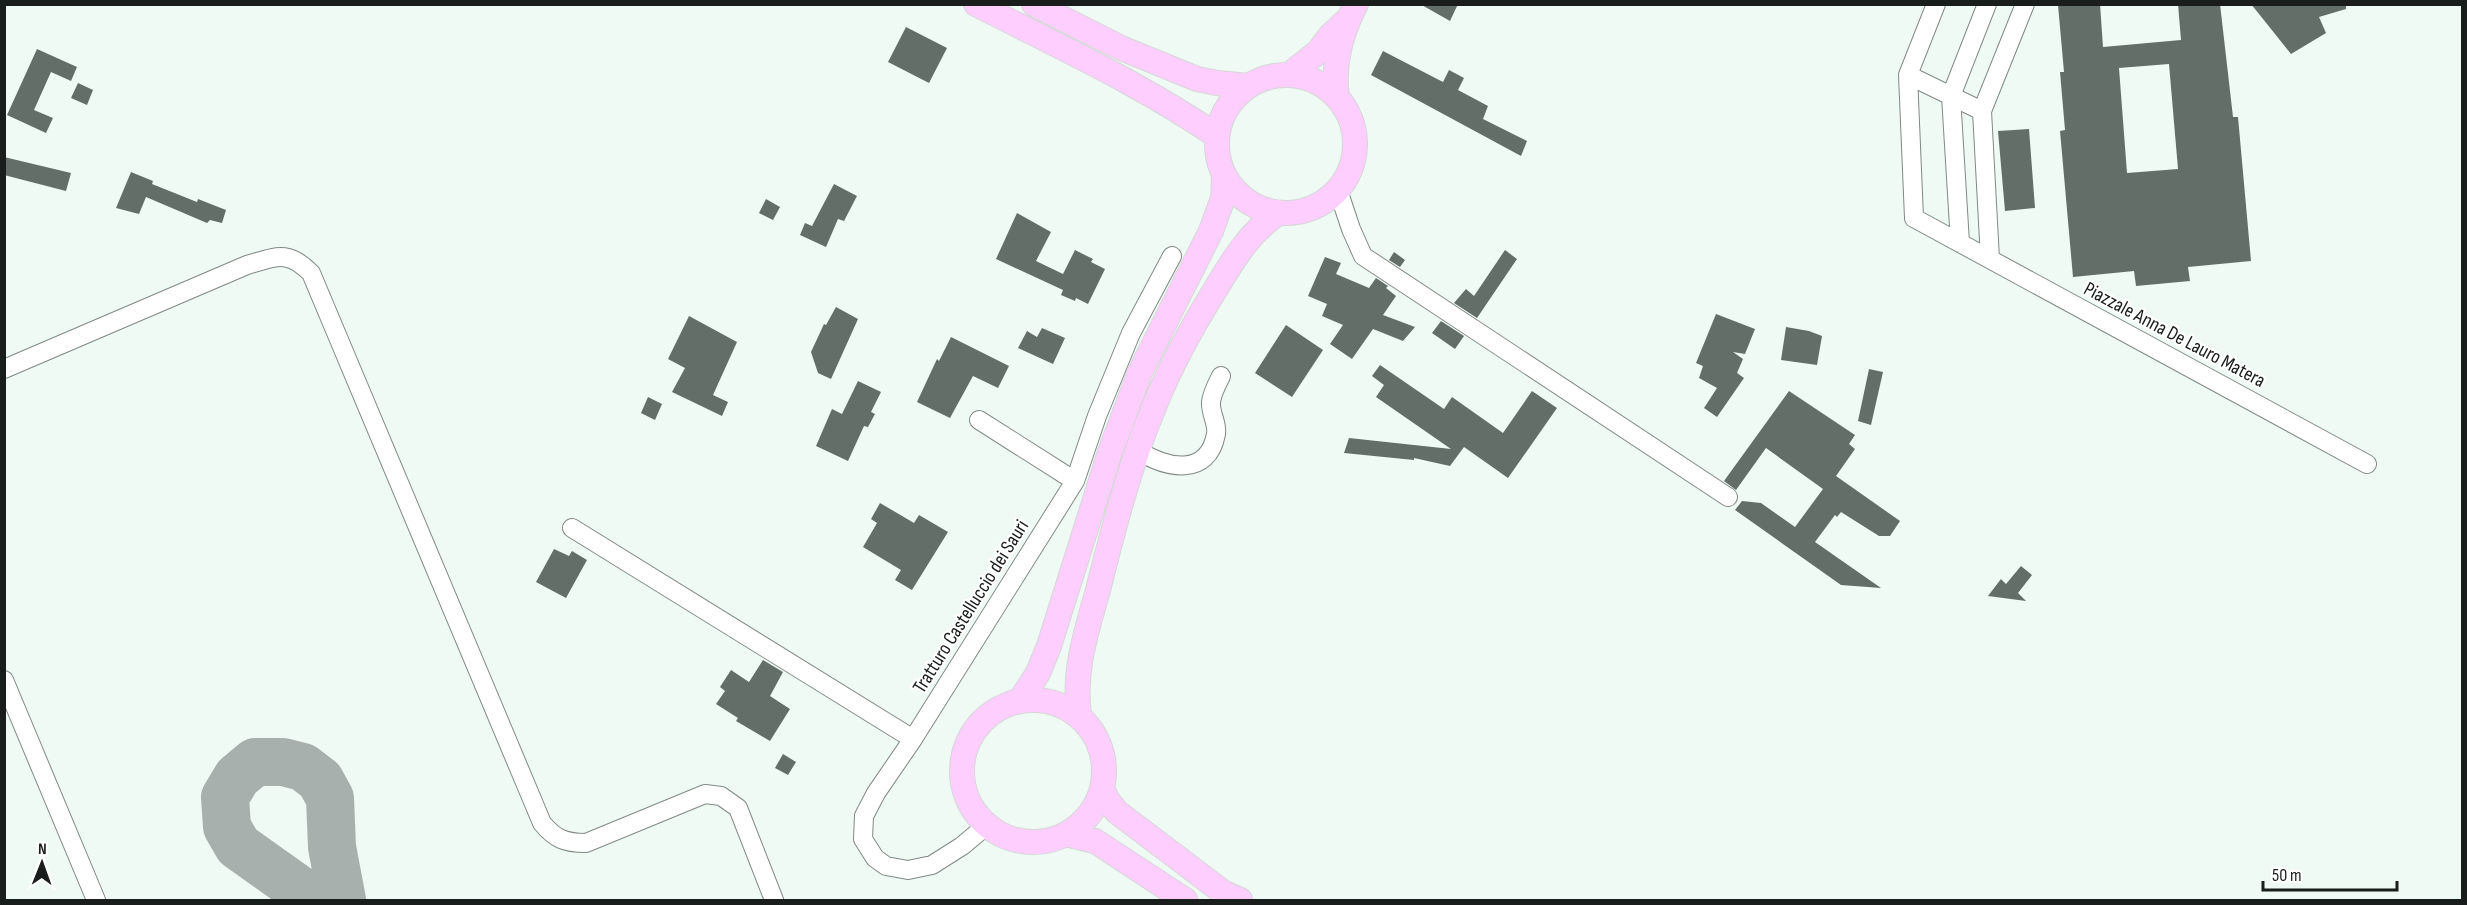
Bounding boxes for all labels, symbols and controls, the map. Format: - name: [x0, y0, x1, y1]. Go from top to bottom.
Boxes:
- street label: Piazzale Anna De Lauro Matera: [2080, 277, 2269, 393]
- street label: Tratturo Castelluccio dei Sauri: [908, 515, 1034, 698]
- north arrow: [12, 833, 72, 893]
- text: N: [38, 840, 47, 859]
- scale bar: [2263, 854, 2396, 892]
- text: 50 m: [2272, 865, 2302, 886]

